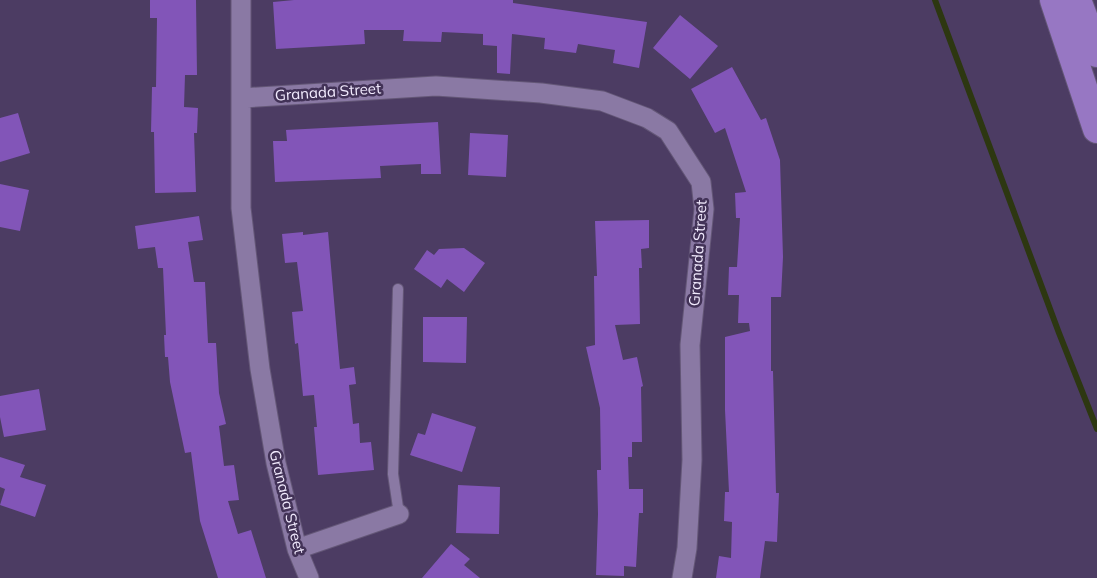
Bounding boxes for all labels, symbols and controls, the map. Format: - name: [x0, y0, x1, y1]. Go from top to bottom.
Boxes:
- street label: Granada Street: [274, 78, 382, 105]
- street label: Granada Street: [684, 199, 711, 307]
- street label: Granada Street: [265, 448, 310, 556]

